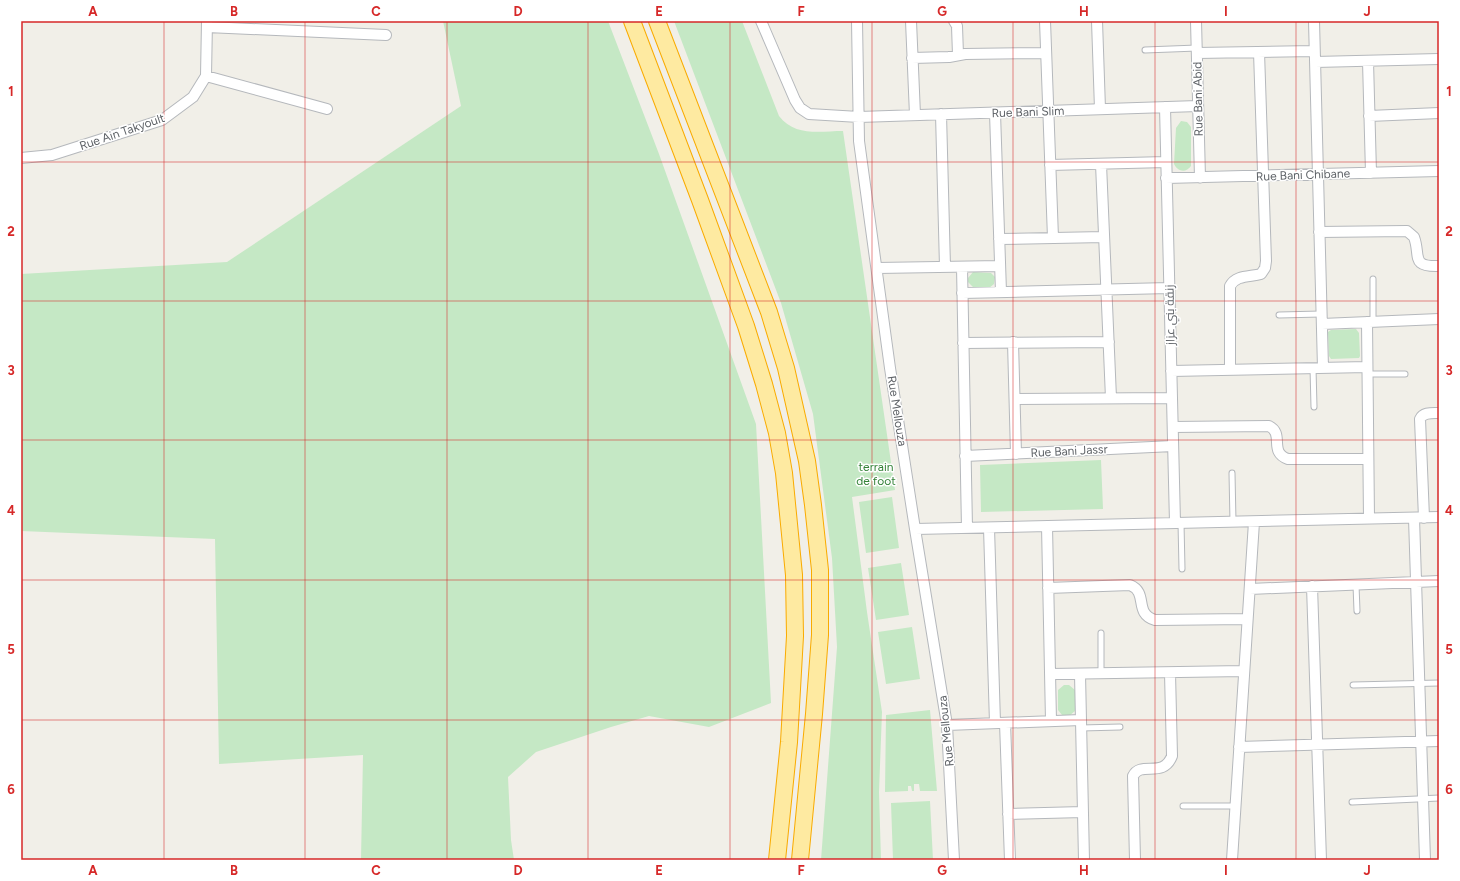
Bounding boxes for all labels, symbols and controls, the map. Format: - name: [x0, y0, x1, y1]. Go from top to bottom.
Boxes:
- text: A: [88, 4, 98, 19]
- text: B: [230, 4, 238, 19]
- text: C: [371, 4, 381, 19]
- text: D: [513, 4, 523, 19]
- text: E: [655, 4, 663, 19]
- text: F: [797, 4, 805, 19]
- text: G: [937, 4, 947, 19]
- text: H: [1079, 4, 1089, 19]
- text: I: [1224, 4, 1228, 19]
- text: J: [1363, 4, 1371, 19]
- street label: Rue Bani Abid: [1190, 62, 1206, 136]
- text: 1: [8, 84, 14, 99]
- text: 1: [1446, 84, 1452, 99]
- street label: Rue Bani Slim: [991, 104, 1065, 120]
- street label: Rue Ain Takyoult: [78, 111, 167, 153]
- street label: Rue Bani Chibane: [1256, 166, 1351, 184]
- text: 2: [7, 224, 15, 239]
- text: 2: [1445, 224, 1453, 239]
- street label: زنقة بني عزاز: [1162, 285, 1181, 346]
- text: 3: [7, 363, 15, 378]
- text: 3: [1445, 363, 1453, 378]
- street label: Rue Mellouza: [885, 375, 909, 447]
- street label: Rue Bani Jassr: [1030, 442, 1108, 460]
- park label: terrain de foot: [856, 460, 896, 488]
- text: 4: [7, 503, 15, 518]
- text: 4: [1445, 503, 1453, 518]
- text: 5: [7, 642, 15, 657]
- text: 5: [1445, 642, 1453, 657]
- street label: Rue Mellouza: [935, 695, 957, 767]
- text: 6: [7, 782, 15, 797]
- text: 6: [1445, 782, 1453, 797]
- text: A: [88, 863, 98, 878]
- text: B: [230, 863, 238, 878]
- text: C: [371, 863, 381, 878]
- text: D: [513, 863, 523, 878]
- text: E: [655, 863, 663, 878]
- text: F: [797, 863, 805, 878]
- text: G: [937, 863, 947, 878]
- text: H: [1079, 863, 1089, 878]
- text: I: [1224, 863, 1228, 878]
- text: J: [1363, 863, 1371, 878]

